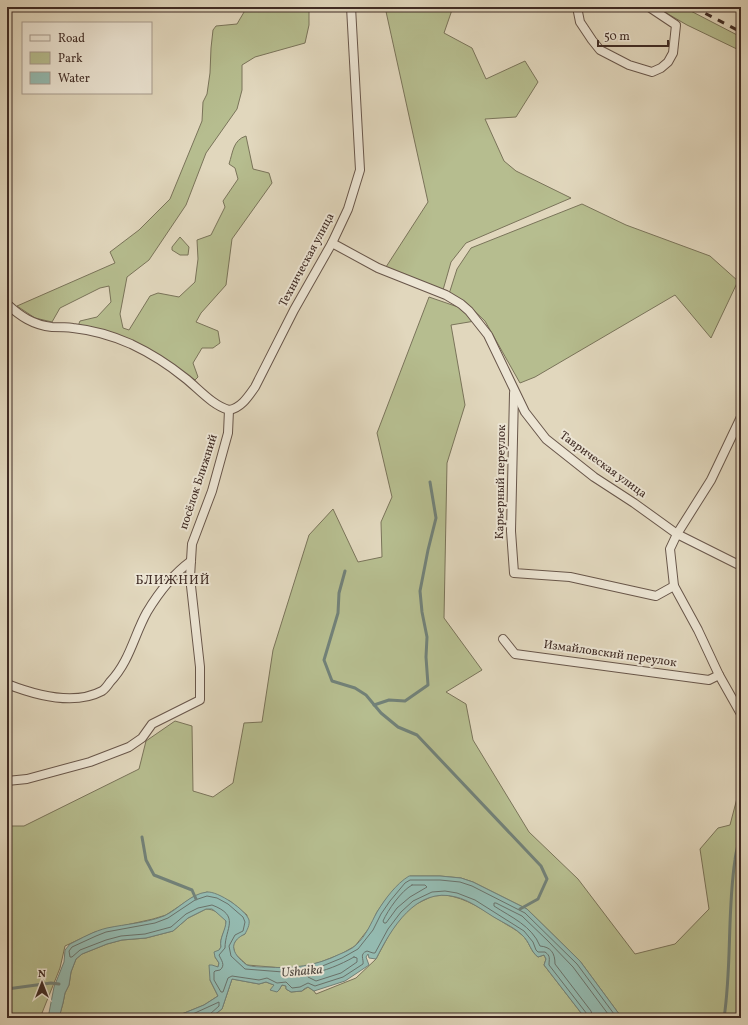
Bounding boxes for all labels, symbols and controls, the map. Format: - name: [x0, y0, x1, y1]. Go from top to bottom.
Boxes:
- legend: [22, 22, 152, 94]
- scale bar: [598, 22, 668, 48]
- text: 50 m: [604, 29, 630, 45]
- text: Road: [58, 31, 85, 47]
- text: Park: [58, 51, 83, 67]
- text: Water: [58, 71, 90, 87]
- street label: Техническая улица: [275, 210, 339, 310]
- street label: Карьерный переулок: [492, 424, 510, 540]
- street label: Таврическая улица: [556, 428, 650, 502]
- street label: посёлок Ближний: [176, 433, 222, 531]
- district label: БЛИЖНИЙ: [135, 572, 211, 590]
- street label: Измайловский переулок: [542, 637, 678, 671]
- water label: Ushaika: [281, 961, 323, 983]
- north arrow: [22, 963, 62, 1003]
- text: N: [38, 967, 46, 982]

